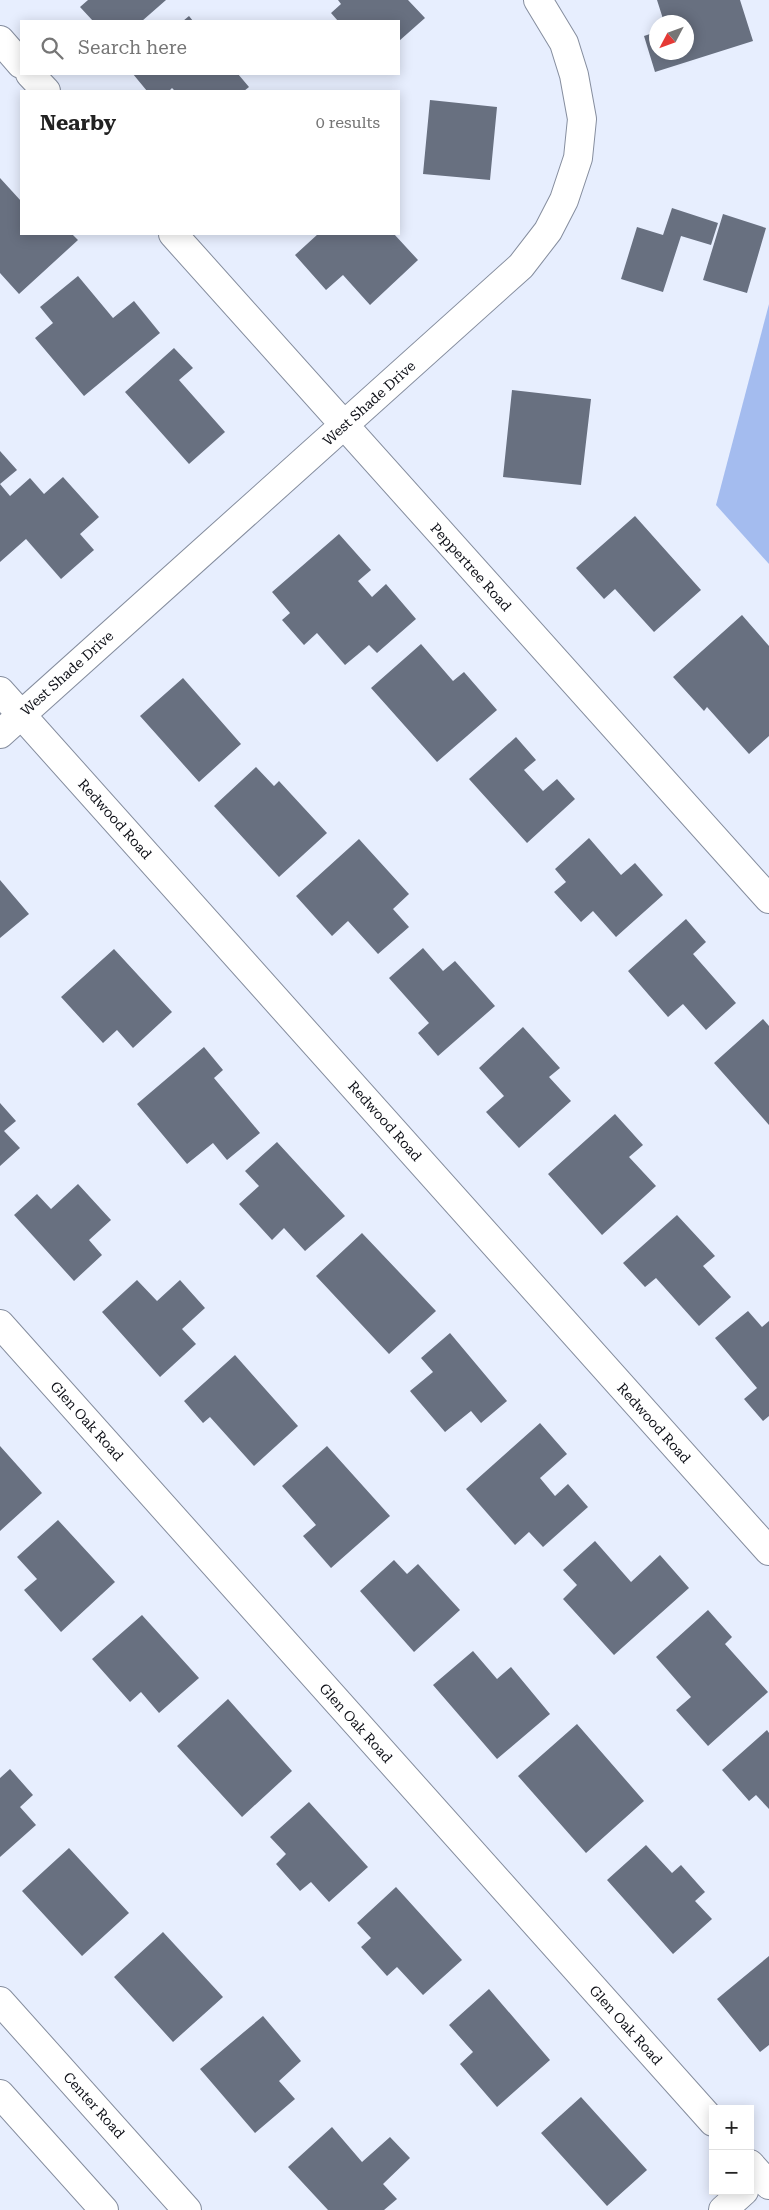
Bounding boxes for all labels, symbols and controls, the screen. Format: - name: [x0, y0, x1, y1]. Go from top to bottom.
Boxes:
- north arrow: [649, 15, 694, 60]
- search box: [20, 20, 400, 75]
- icon: search: [38, 34, 66, 62]
- text: Search here: [78, 36, 187, 59]
- text: Nearby: [40, 111, 116, 135]
- text: 0 results: [316, 113, 380, 132]
- street label: West Shade Drive: [320, 357, 419, 449]
- street label: Peppertree Road: [427, 520, 515, 614]
- street label: West Shade Drive: [18, 627, 117, 719]
- street label: Redwood Road: [75, 776, 155, 862]
- street label: Redwood Road: [345, 1078, 425, 1164]
- street label: Glen Oak Road: [47, 1378, 127, 1464]
- street label: Redwood Road: [614, 1380, 694, 1466]
- street label: Glen Oak Road: [316, 1680, 396, 1766]
- street label: Glen Oak Road: [586, 1982, 666, 2068]
- street label: Center Road: [60, 2069, 128, 2141]
- map controls: [709, 2105, 754, 2195]
- button: +: [709, 2105, 754, 2150]
- button: −: [709, 2150, 754, 2195]

